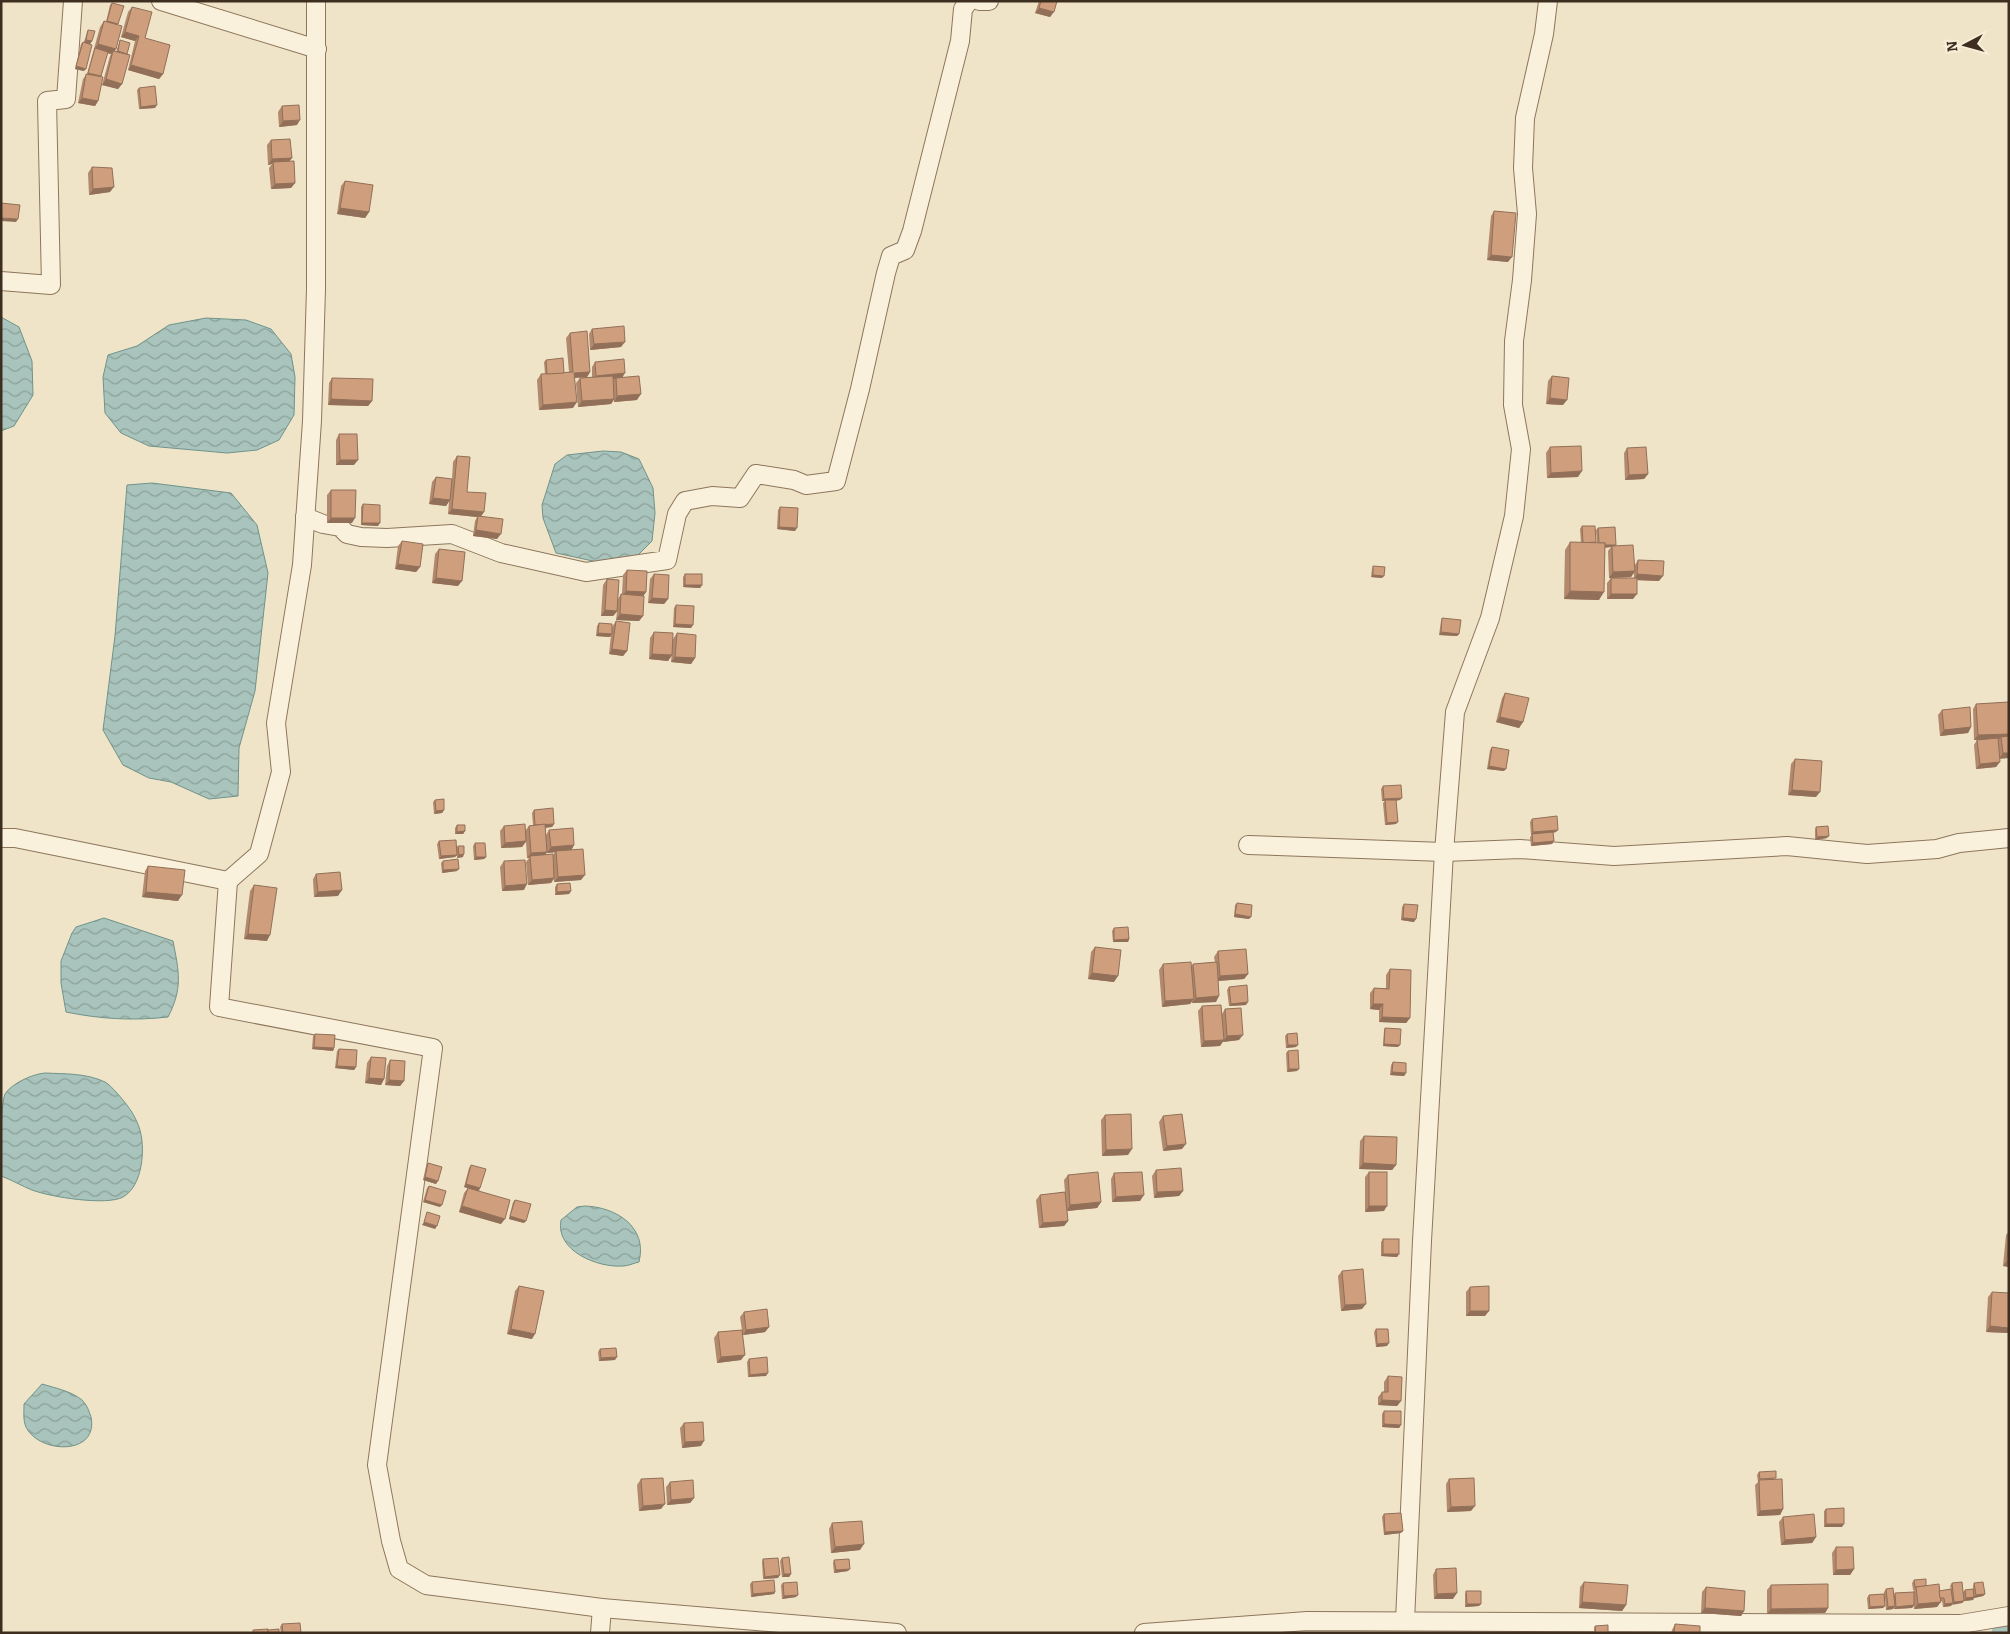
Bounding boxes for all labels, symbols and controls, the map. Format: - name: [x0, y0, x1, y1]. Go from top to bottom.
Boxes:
- north arrow: [1940, 20, 1990, 70]
- text: N: [1944, 40, 1962, 53]

